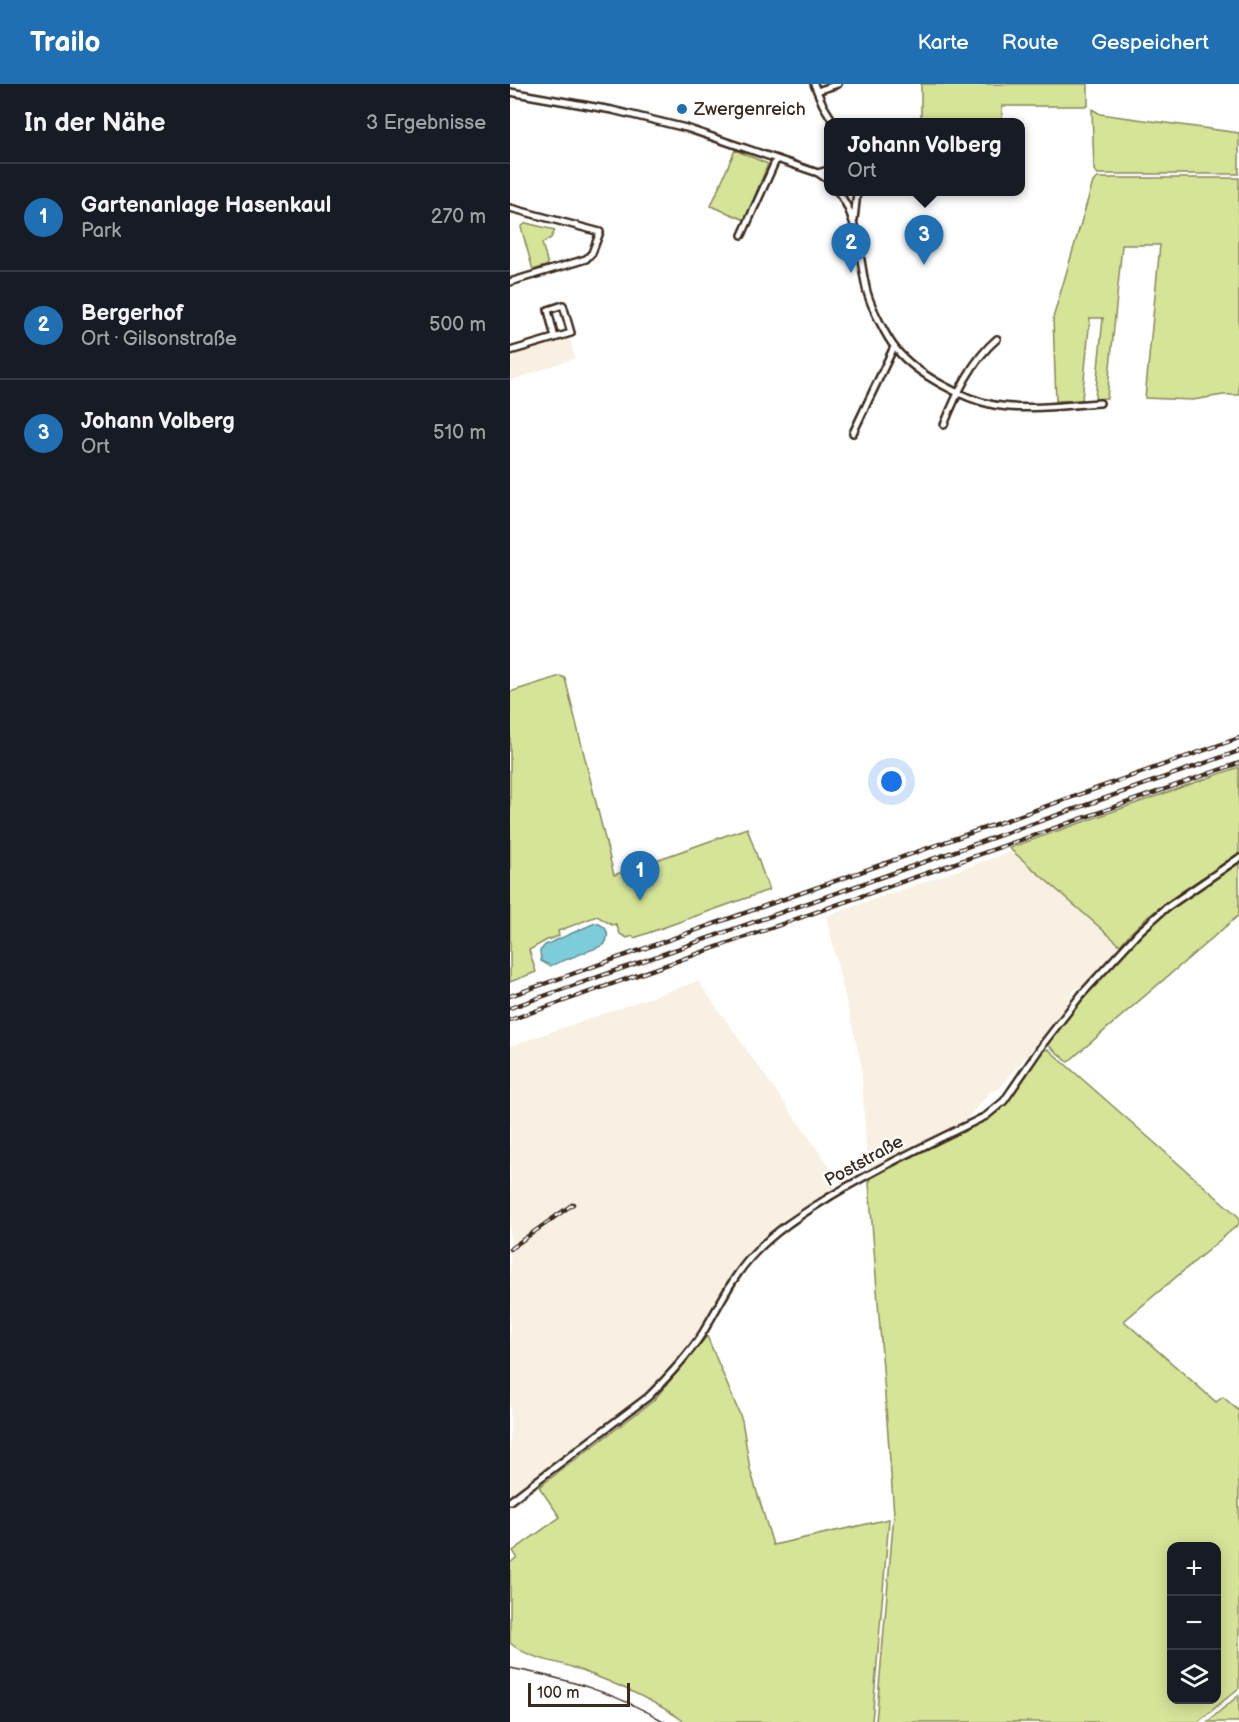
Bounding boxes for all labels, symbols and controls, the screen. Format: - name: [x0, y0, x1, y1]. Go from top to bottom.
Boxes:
- text: Trailo: [30, 26, 101, 59]
- text: Karte: [917, 30, 969, 55]
- text: Route: [1002, 30, 1058, 55]
- text: Gespeichert: [1091, 30, 1209, 55]
- place label: Zwergenreich: [693, 99, 806, 120]
- marker: Zwergenreich: [675, 102, 689, 116]
- text: In der Nähe: [24, 108, 166, 139]
- text: 3 Ergebnisse: [366, 111, 486, 135]
- popup: [824, 118, 1025, 196]
- text: Johann Volberg: [848, 132, 1001, 159]
- text: Ort: [848, 159, 876, 183]
- text: Gartenanlage Hasenkaul: [81, 192, 331, 219]
- text: 1: [39, 205, 48, 229]
- text: 270 m: [431, 205, 486, 229]
- pin: 3: [904, 216, 944, 265]
- text: Park: [81, 219, 121, 243]
- pin: 2: [832, 224, 870, 273]
- text: Bergerhof: [81, 300, 184, 327]
- text: 2: [38, 313, 49, 337]
- text: 500 m: [429, 313, 486, 337]
- text: Ort · Gilsonstraße: [81, 327, 237, 351]
- text: Johann Volberg: [81, 408, 235, 435]
- text: 3: [38, 421, 49, 445]
- text: 510 m: [433, 421, 486, 445]
- text: Ort: [81, 435, 110, 459]
- your location: [877, 767, 906, 796]
- pin: 1: [620, 852, 660, 901]
- street label: Poststraße: [821, 1131, 907, 1191]
- map controls: [1167, 1542, 1221, 1704]
- button: +: [1167, 1542, 1221, 1596]
- button: −: [1167, 1596, 1221, 1650]
- button: layers: [1167, 1650, 1221, 1704]
- scale bar: [528, 1680, 630, 1708]
- text: 100 m: [537, 1684, 580, 1703]

